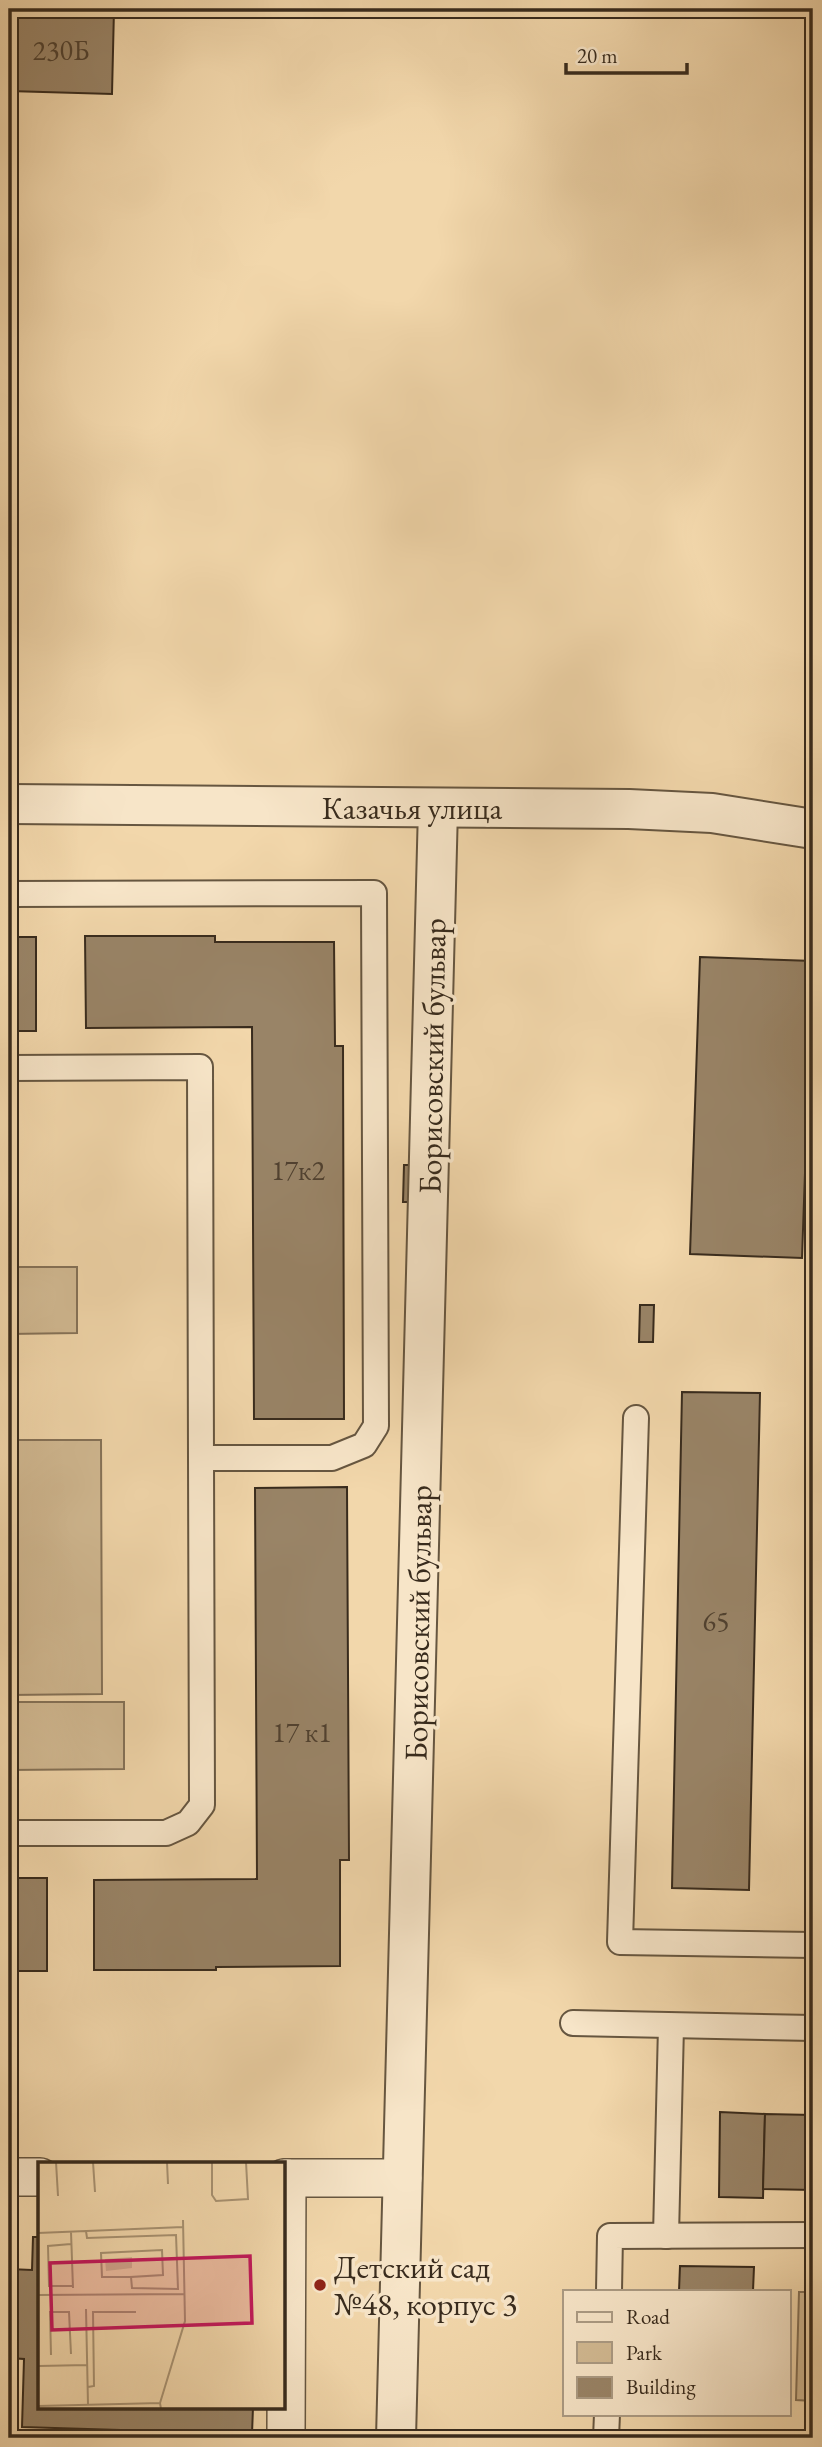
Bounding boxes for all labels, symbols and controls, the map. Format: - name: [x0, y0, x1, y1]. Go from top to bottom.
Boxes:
- house number: 230Б: [33, 32, 89, 68]
- scale bar: [566, 32, 687, 76]
- text: 20 m: [577, 42, 618, 69]
- street label: Казачья улица: [322, 787, 503, 829]
- street label: Борисовский бульвар: [409, 918, 455, 1194]
- house number: 17к2: [271, 1152, 325, 1188]
- street label: Борисовский бульвар: [395, 1485, 441, 1761]
- house number: 65: [703, 1603, 729, 1639]
- house number: 17 к1: [272, 1714, 332, 1750]
- inset map: [38, 2162, 285, 2408]
- place label: Детский сад №48, корпус 3: [334, 2246, 517, 2325]
- marker: Детский сад №48, корпус 3: [312, 2277, 328, 2293]
- legend: [563, 2290, 790, 2416]
- text: Road: [626, 2303, 670, 2330]
- text: Park: [626, 2339, 663, 2366]
- text: Building: [626, 2373, 696, 2400]

